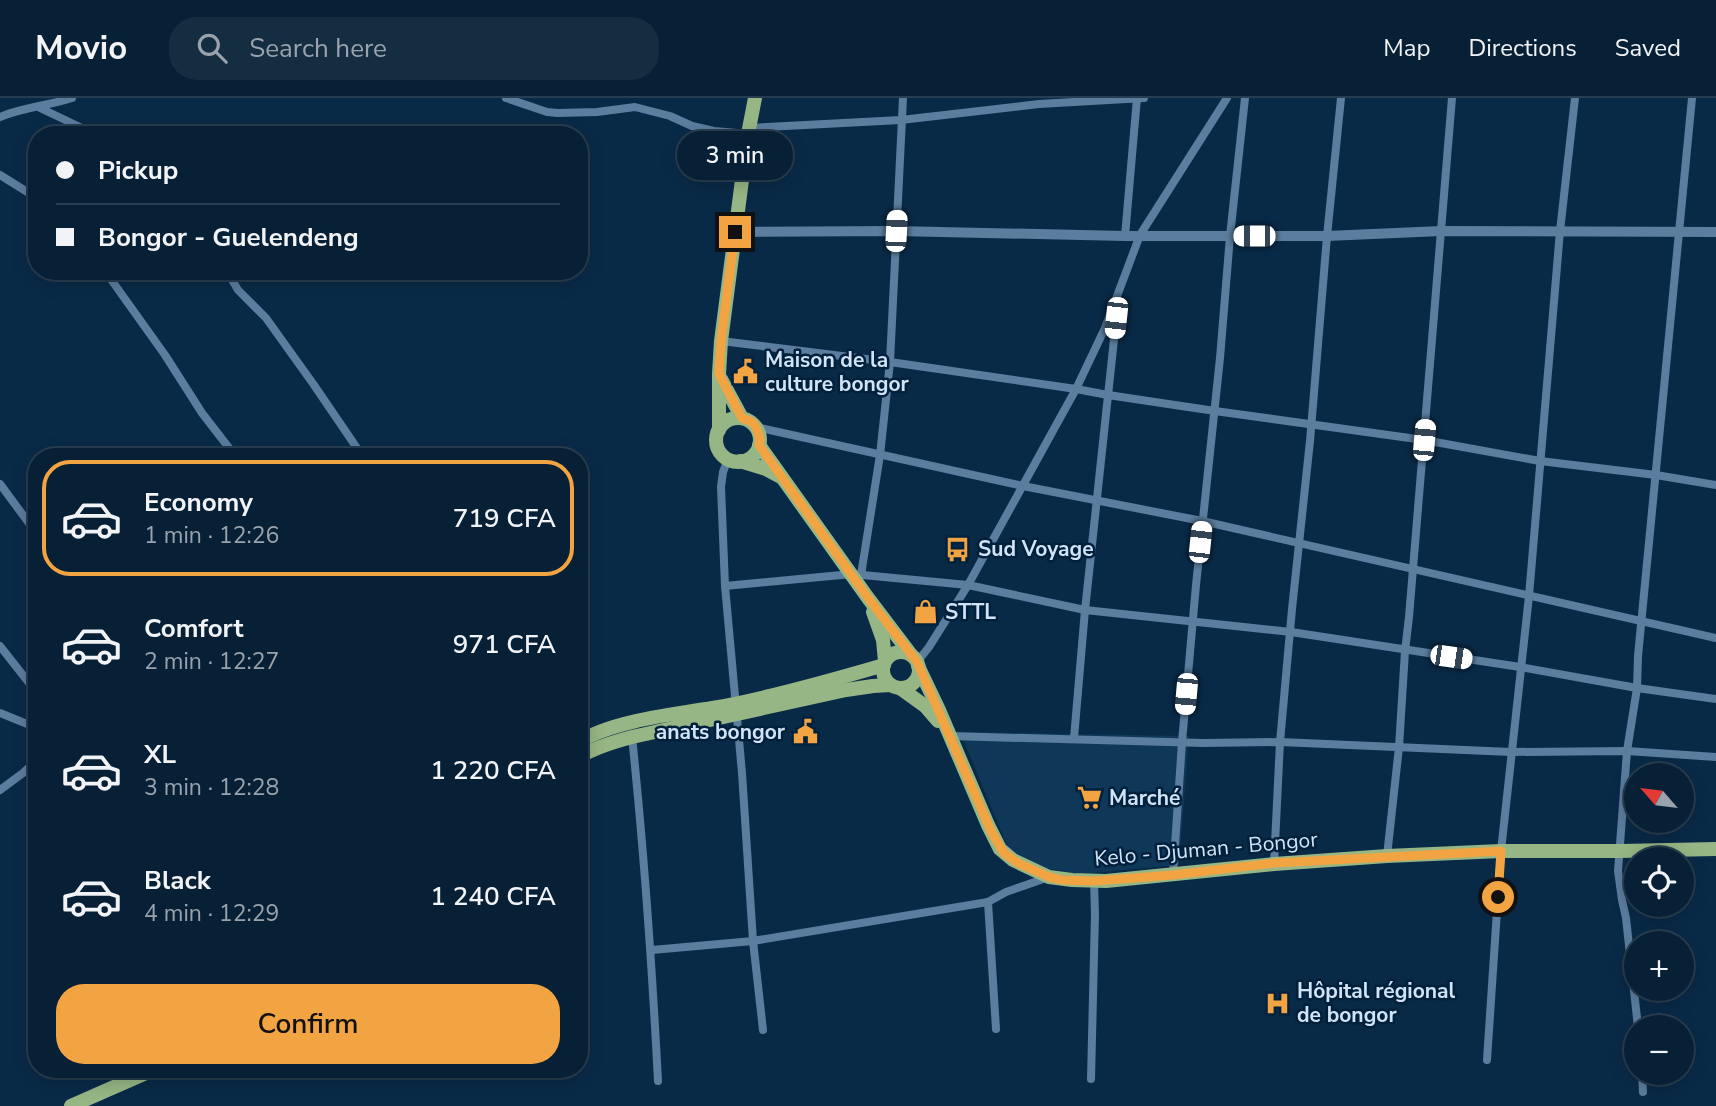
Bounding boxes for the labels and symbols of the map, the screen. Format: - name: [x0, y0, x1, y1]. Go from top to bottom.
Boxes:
- callout: 3 min: [677, 130, 793, 180]
- car: [885, 209, 908, 253]
- route end: [719, 216, 751, 248]
- car: [1234, 226, 1276, 247]
- car: [1104, 296, 1129, 340]
- place label: Maison de la culture bongor: [765, 346, 910, 398]
- public building icon: Maison de la culture bongor: [731, 358, 759, 386]
- car: [1412, 418, 1437, 462]
- car: [1188, 520, 1213, 564]
- bus stop icon: Sud Voyage: [944, 535, 972, 563]
- place label: Sud Voyage: [978, 535, 1094, 563]
- shop icon: STTL: [911, 598, 939, 626]
- place label: STTL: [945, 598, 996, 626]
- car: [1429, 644, 1474, 670]
- car: [1174, 672, 1199, 716]
- place label: anats bongor: [656, 718, 786, 746]
- public building icon: anats bongor: [791, 718, 819, 746]
- north arrow: [1624, 763, 1694, 833]
- supermarket icon: Marché: [1075, 784, 1103, 812]
- place label: Marché: [1109, 784, 1180, 812]
- street label: Kelo - Djuman - Bongor: [1093, 825, 1319, 873]
- route start: [1482, 881, 1514, 913]
- place label: Hôpital régional de bongor: [1297, 977, 1456, 1029]
- hospital icon: Hôpital régional de bongor: [1263, 989, 1291, 1017]

